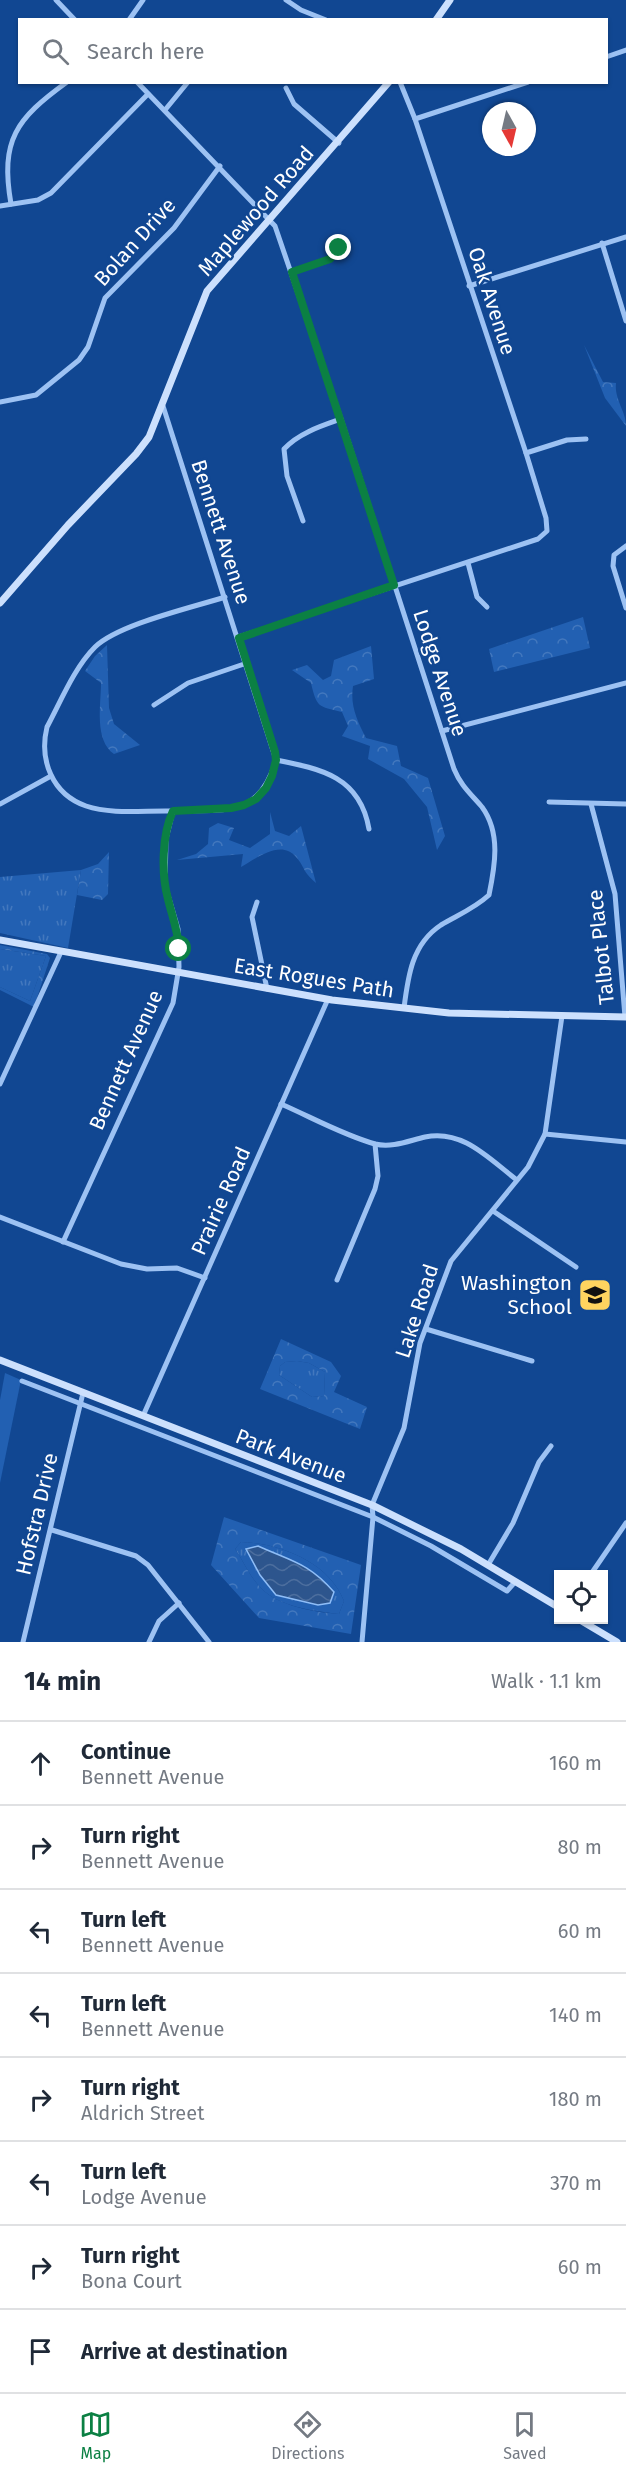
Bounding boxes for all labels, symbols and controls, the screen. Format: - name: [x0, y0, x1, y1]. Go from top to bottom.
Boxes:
- search box: [18, 18, 608, 84]
- icon: search: [39, 35, 72, 68]
- text: Search here: [87, 38, 205, 65]
- north arrow: [482, 102, 536, 156]
- street label: Maplewood Road: [192, 141, 320, 281]
- street label: Bolan Drive: [89, 193, 181, 291]
- route end: [325, 234, 351, 260]
- street label: Oak Avenue: [462, 244, 522, 358]
- street label: Bennett Avenue: [185, 456, 257, 608]
- street label: Lodge Avenue: [407, 606, 473, 740]
- street label: Talbot Place: [582, 888, 620, 1006]
- route start: [165, 935, 191, 961]
- street label: East Rogues Path: [232, 952, 396, 1004]
- street label: Bennett Avenue: [83, 986, 169, 1134]
- street label: Prairie Road: [186, 1143, 256, 1259]
- street label: Lake Road: [390, 1261, 444, 1361]
- place label: Washington School: [461, 1270, 572, 1320]
- school or university icon: Washington School: [577, 1277, 613, 1313]
- street label: Park Avenue: [232, 1423, 350, 1489]
- street label: Hofstra Drive: [10, 1450, 64, 1578]
- map controls: [554, 1570, 608, 1624]
- button: locate: [554, 1570, 608, 1624]
- text: 14 min: [24, 1666, 101, 1697]
- text: Walk · 1.1 km: [491, 1669, 602, 1693]
- text: Continue: [81, 1738, 171, 1765]
- icon: ahead: [24, 1747, 57, 1780]
- text: 160 m: [549, 1751, 602, 1775]
- text: Bennett Avenue: [81, 1765, 225, 1789]
- text: Turn right: [81, 1822, 180, 1849]
- icon: right: [24, 1831, 57, 1864]
- text: 80 m: [557, 1835, 602, 1859]
- text: Bennett Avenue: [81, 1849, 225, 1873]
- text: Turn left: [81, 1906, 166, 1933]
- icon: left: [24, 1915, 57, 1948]
- text: 60 m: [558, 1919, 602, 1943]
- text: Bennett Avenue: [81, 1933, 225, 1957]
- text: Turn left: [81, 1990, 166, 2017]
- icon: left: [24, 1999, 57, 2032]
- text: 140 m: [549, 2003, 602, 2027]
- text: Bennett Avenue: [81, 2017, 225, 2041]
- text: Turn right: [81, 2074, 180, 2101]
- icon: right: [24, 2083, 57, 2116]
- text: 180 m: [549, 2087, 602, 2111]
- text: Aldrich Street: [81, 2101, 204, 2125]
- text: Turn left: [81, 2158, 166, 2185]
- icon: left: [24, 2167, 57, 2200]
- text: 370 m: [550, 2171, 602, 2195]
- text: Lodge Avenue: [81, 2185, 207, 2209]
- text: Turn right: [81, 2242, 180, 2269]
- icon: right: [24, 2251, 57, 2284]
- text: 60 m: [558, 2255, 602, 2279]
- text: Bona Court: [81, 2269, 182, 2293]
- icon: arrive: [24, 2335, 57, 2368]
- text: Arrive at destination: [81, 2338, 288, 2365]
- tab: Map: [79, 2408, 112, 2463]
- tab: Directions: [271, 2408, 345, 2463]
- tab: Saved: [503, 2408, 547, 2463]

